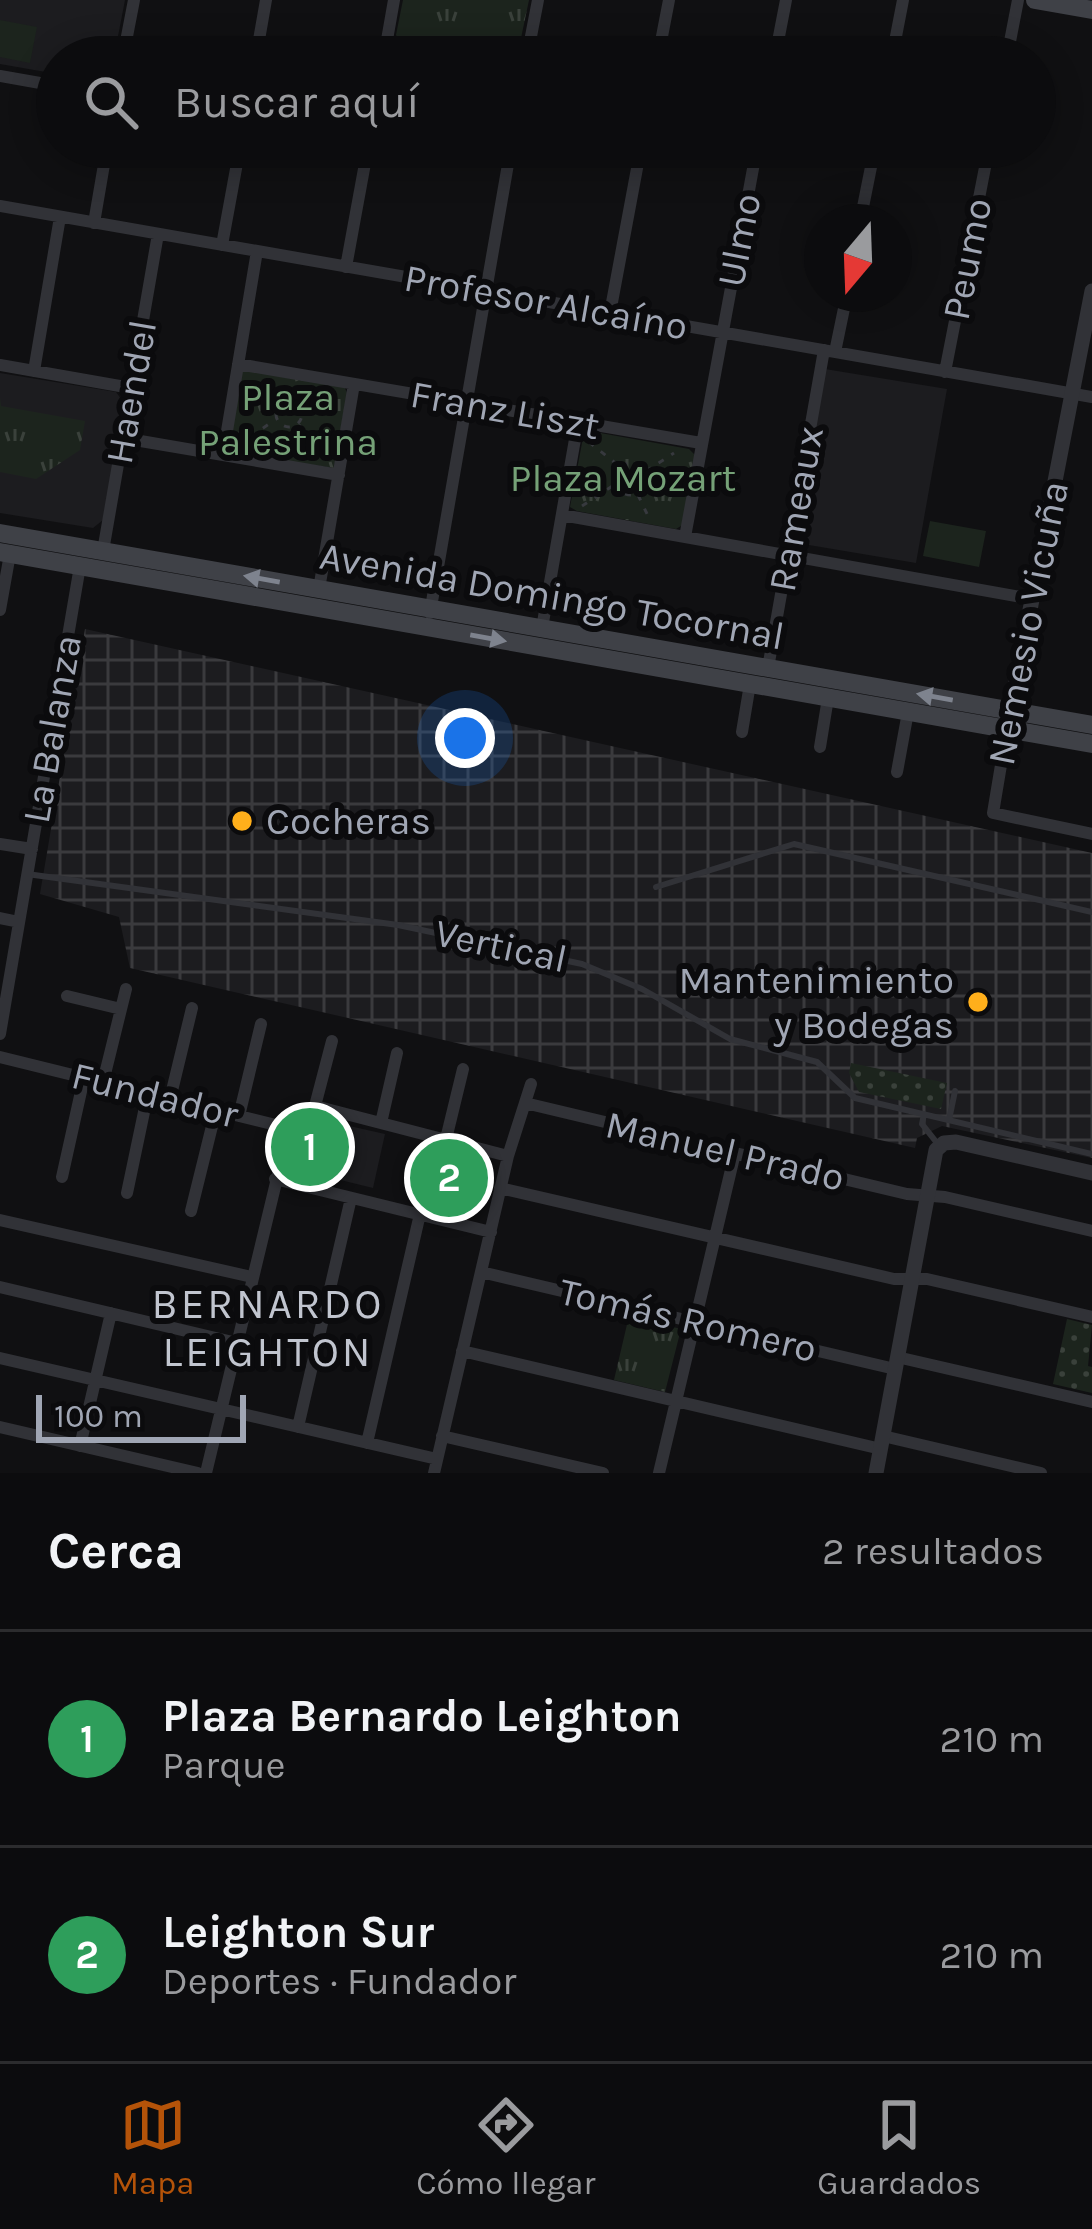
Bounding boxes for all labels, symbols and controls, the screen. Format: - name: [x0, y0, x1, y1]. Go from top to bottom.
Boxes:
- search box: [36, 36, 1056, 168]
- icon: search: [78, 69, 144, 135]
- text: Buscar aquí: [174, 76, 420, 128]
- street label: Ulmo: [707, 189, 771, 291]
- street label: Peumo: [933, 194, 1001, 324]
- north arrow: [804, 204, 912, 312]
- street label: Profesor Alcaíno: [401, 254, 691, 350]
- street label: Haendel: [96, 317, 166, 467]
- street label: Franz Liszt: [407, 371, 603, 449]
- park label: Plaza Palestrina: [198, 374, 378, 465]
- street label: Rameaux: [759, 423, 833, 595]
- park label: Plaza Mozart: [510, 455, 736, 501]
- street label: Nemesio Vicuña: [978, 477, 1078, 769]
- street label: Avenida Domingo Tocornal: [316, 532, 788, 660]
- one-way arrow: [242, 569, 280, 587]
- one-way arrow: [469, 629, 507, 647]
- street label: La Balanza: [13, 631, 91, 827]
- one-way arrow: [916, 688, 954, 706]
- your location: [435, 708, 495, 768]
- place label: Cocheras: [266, 798, 431, 844]
- marker: Cocheras: [229, 808, 255, 834]
- street label: Vertical: [431, 910, 571, 982]
- place label: Mantenimiento y Bodegas: [678, 957, 954, 1048]
- marker: Mantenimiento y Bodegas: [965, 989, 991, 1015]
- street label: Fundador: [67, 1052, 244, 1138]
- street label: Manuel Prado: [601, 1101, 849, 1201]
- pin: 1: [271, 1102, 349, 1192]
- pin: 2: [410, 1133, 488, 1223]
- street label: Tomás Romero: [555, 1268, 821, 1372]
- district label: BERNARDO LEIGHTON: [152, 1279, 384, 1377]
- scale bar: [36, 1389, 246, 1442]
- text: 100 m: [54, 1397, 143, 1435]
- text: Cerca: [48, 1521, 184, 1581]
- text: 2 resultados: [822, 1528, 1044, 1574]
- text: Plaza Bernardo Leighton: [162, 1690, 682, 1742]
- text: 1: [80, 1716, 94, 1762]
- text: 210 m: [940, 1716, 1044, 1762]
- text: Parque: [162, 1742, 286, 1788]
- text: Leighton Sur: [162, 1906, 434, 1958]
- text: 2: [75, 1932, 99, 1978]
- text: 210 m: [940, 1932, 1044, 1978]
- text: Deportes · Fundador: [162, 1958, 516, 2004]
- tab: Mapa: [111, 2092, 194, 2202]
- tab: Cómo llegar: [416, 2092, 595, 2202]
- tab: Guardados: [817, 2092, 981, 2202]

